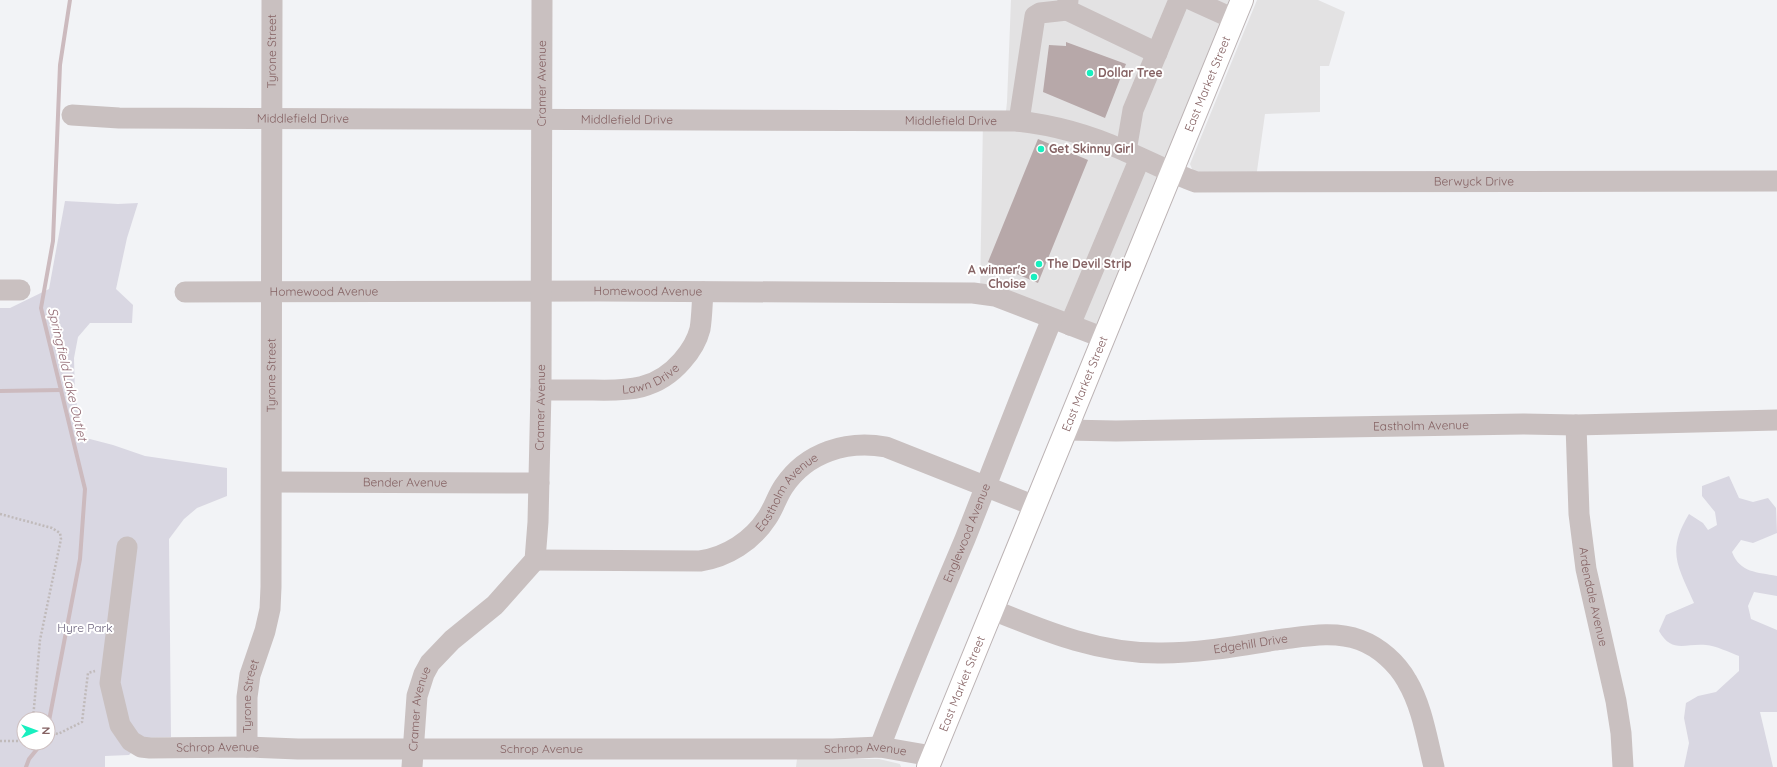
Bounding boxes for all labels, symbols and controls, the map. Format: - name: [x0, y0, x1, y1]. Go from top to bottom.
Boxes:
- street label: Tyrone Street: [264, 14, 279, 88]
- street label: East Market Street: [1181, 34, 1233, 134]
- street label: Cramer Avenue: [534, 40, 549, 127]
- place label: Dollar Tree: [1098, 65, 1163, 80]
- marker: Dollar Tree: [1085, 68, 1095, 78]
- street label: Middlefield Drive: [257, 110, 349, 126]
- street label: Middlefield Drive: [581, 112, 673, 127]
- street label: Middlefield Drive: [905, 113, 997, 128]
- place label: Get Skinny Girl: [1049, 141, 1134, 156]
- marker: Get Skinny Girl: [1036, 144, 1046, 154]
- street label: Berwyck Drive: [1434, 173, 1514, 189]
- place label: The Devil Strip: [1047, 256, 1132, 271]
- marker: The Devil Strip: [1034, 259, 1044, 269]
- place label: A winner's Choise: [968, 262, 1026, 291]
- marker: A winner's Choise: [1029, 272, 1039, 282]
- street label: Homewood Avenue: [594, 283, 703, 299]
- street label: Homewood Avenue: [270, 284, 379, 299]
- water label: Springfield Lake Outlet: [45, 306, 91, 444]
- street label: East Market Street: [1058, 334, 1111, 434]
- street label: Tyrone Street: [263, 338, 278, 412]
- street label: Lawn Drive: [621, 360, 682, 397]
- street label: Cramer Avenue: [532, 364, 548, 451]
- street label: Eastholm Avenue: [1373, 417, 1469, 434]
- street label: Eastholm Avenue: [752, 449, 821, 534]
- street label: Bender Avenue: [363, 474, 448, 490]
- street label: Englewood Avenue: [940, 481, 993, 585]
- street label: Ardendale Avenue: [1576, 546, 1611, 648]
- park label: Hyre Park: [57, 620, 113, 635]
- street label: Edgehill Drive: [1213, 631, 1289, 656]
- street label: East Market Street: [935, 633, 988, 734]
- street label: Tyrone Street: [239, 657, 262, 733]
- street label: Cramer Avenue: [405, 663, 434, 752]
- north arrow: [16, 711, 56, 751]
- text: N: [39, 727, 53, 735]
- street label: Schrop Avenue: [176, 739, 260, 755]
- street label: Schrop Avenue: [824, 739, 908, 759]
- street label: Schrop Avenue: [500, 741, 583, 756]

